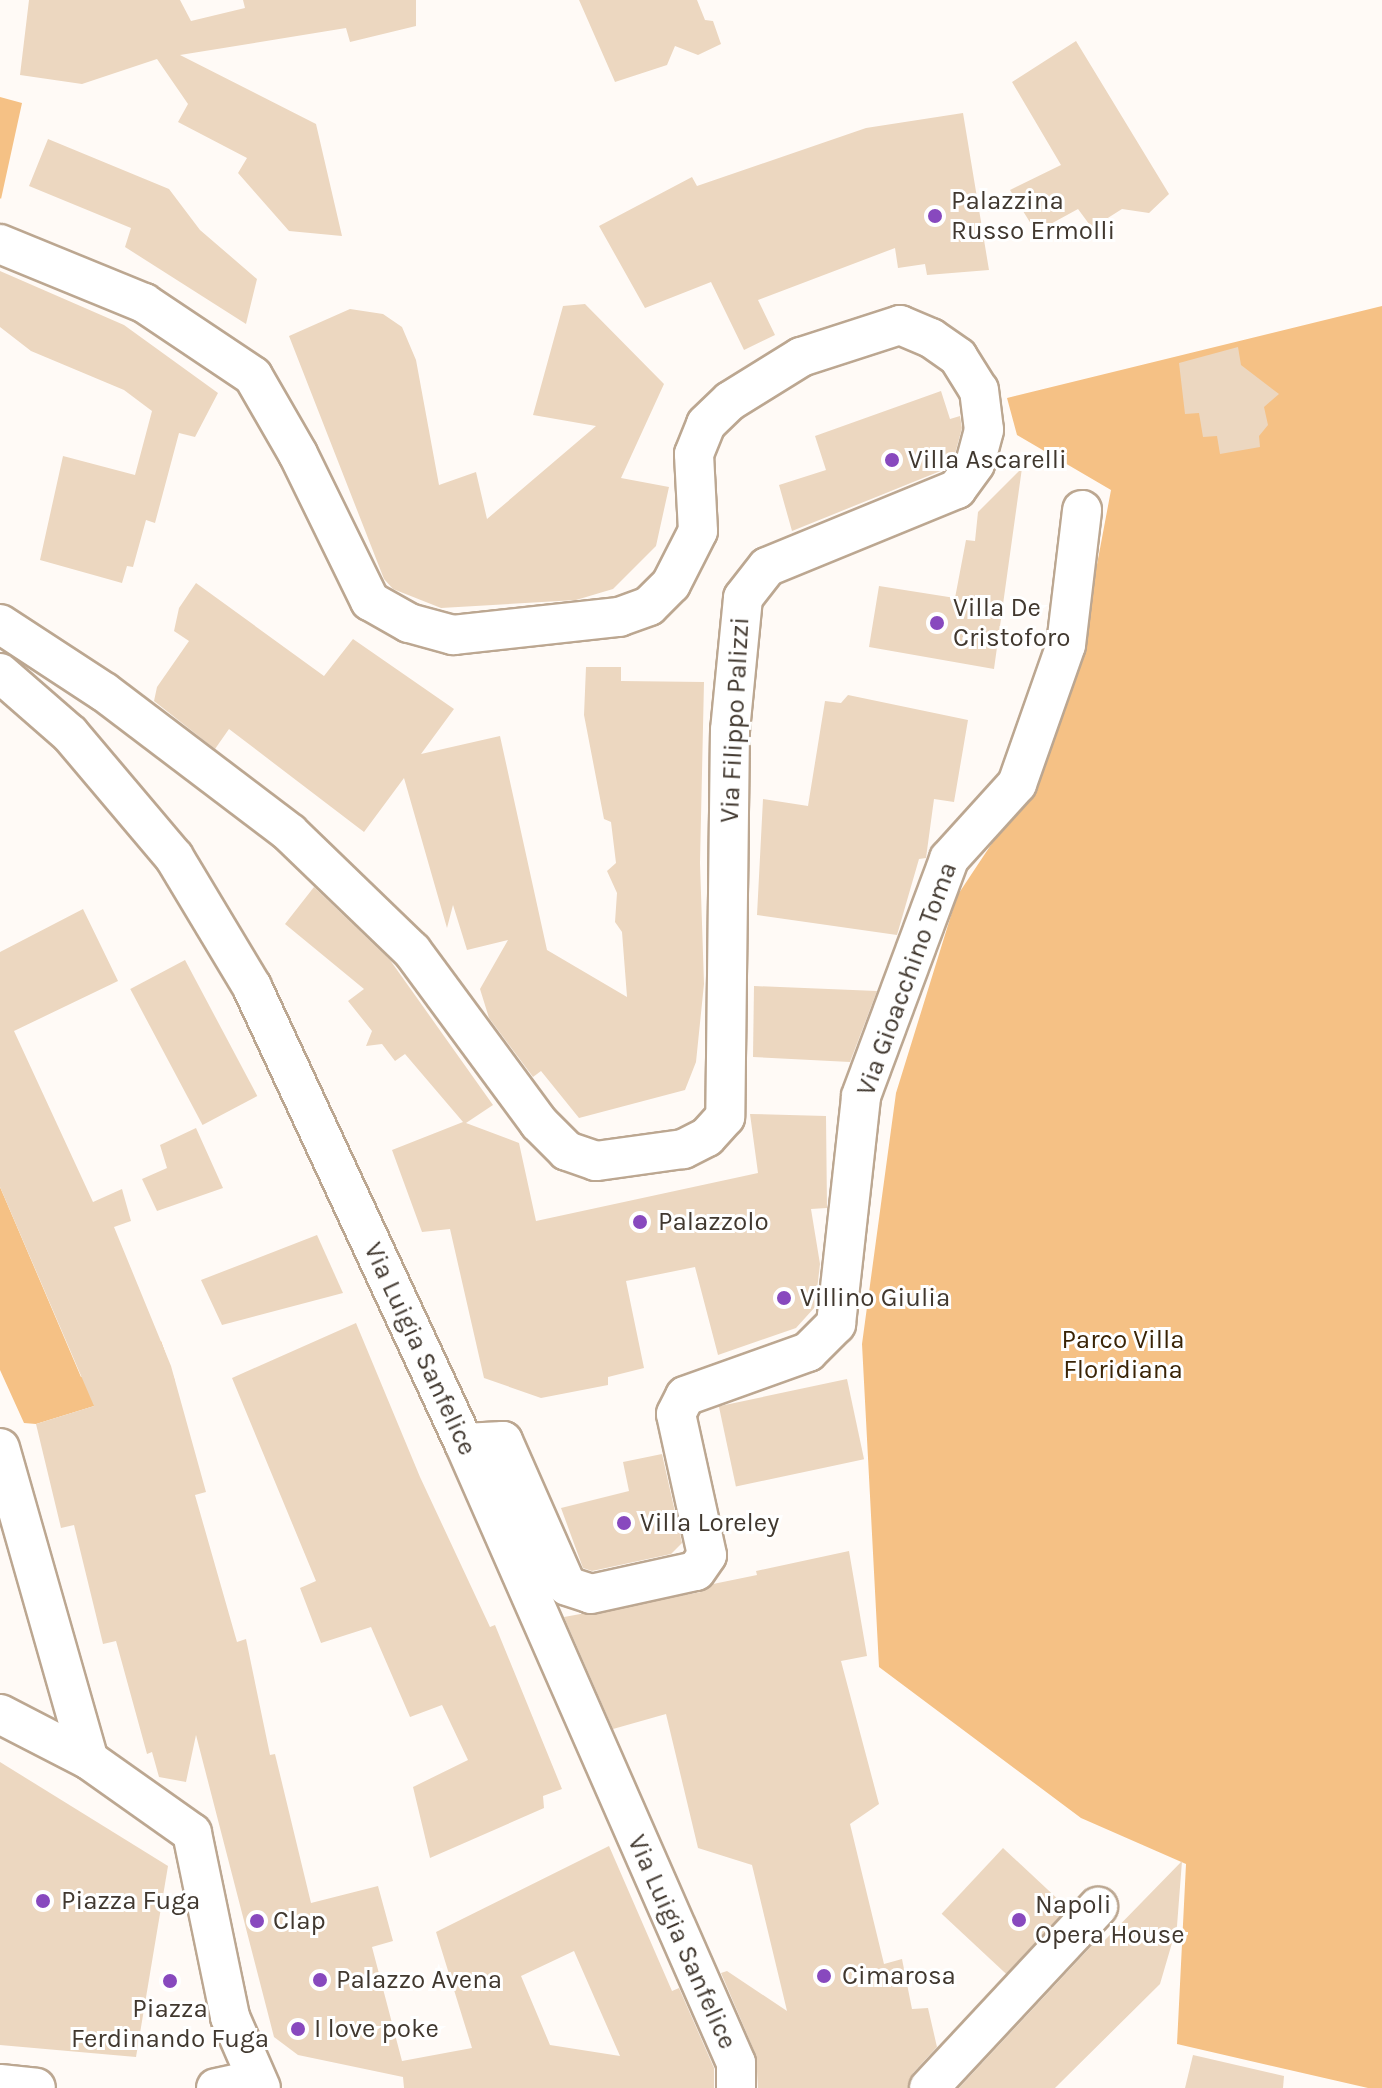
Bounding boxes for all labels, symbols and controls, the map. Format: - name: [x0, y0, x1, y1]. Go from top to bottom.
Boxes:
- place label: Palazzina Russo Ermolli: [951, 185, 1115, 246]
- marker: Palazzina Russo Ermolli: [926, 207, 944, 225]
- place label: Villa Ascarelli: [908, 444, 1067, 476]
- marker: Villa Ascarelli: [883, 451, 901, 469]
- place label: Villa De Cristoforo: [953, 592, 1070, 654]
- marker: Villa De Cristoforo: [928, 614, 946, 632]
- street label: Via Filippo Palizzi: [714, 616, 756, 824]
- street label: Via Gioacchino Toma: [850, 858, 964, 1100]
- place label: Palazzolo: [658, 1206, 769, 1238]
- marker: Palazzolo: [629, 1211, 651, 1233]
- street label: Via Luigia Sanfelice: [357, 1238, 483, 1460]
- place label: Villino Giulia: [800, 1282, 950, 1314]
- marker: Villino Giulia: [775, 1289, 793, 1307]
- park label: Parco Villa Floridiana: [1061, 1324, 1185, 1386]
- place label: Villa Loreley: [640, 1507, 779, 1539]
- marker: Villa Loreley: [615, 1514, 633, 1532]
- street label: Via Luigia Sanfelice: [621, 1830, 743, 2054]
- place label: Piazza Fuga: [61, 1885, 200, 1917]
- place label: Napoli Opera House: [1035, 1889, 1185, 1950]
- marker: Piazza Fuga: [32, 1890, 54, 1912]
- place label: Clap: [273, 1905, 326, 1937]
- marker: Napoli Opera House: [1010, 1911, 1028, 1929]
- marker: Clap: [248, 1912, 266, 1930]
- place label: Cimarosa: [842, 1960, 956, 1992]
- place label: Palazzo Avena: [336, 1964, 502, 1996]
- marker: Cimarosa: [813, 1965, 835, 1987]
- marker: Palazzo Avena: [311, 1971, 329, 1989]
- marker: Piazza Ferdinando Fuga: [161, 1972, 179, 1990]
- place label: Piazza Ferdinando Fuga: [71, 1993, 269, 2054]
- place label: I love poke: [314, 2013, 439, 2045]
- marker: I love poke: [289, 2020, 307, 2038]

